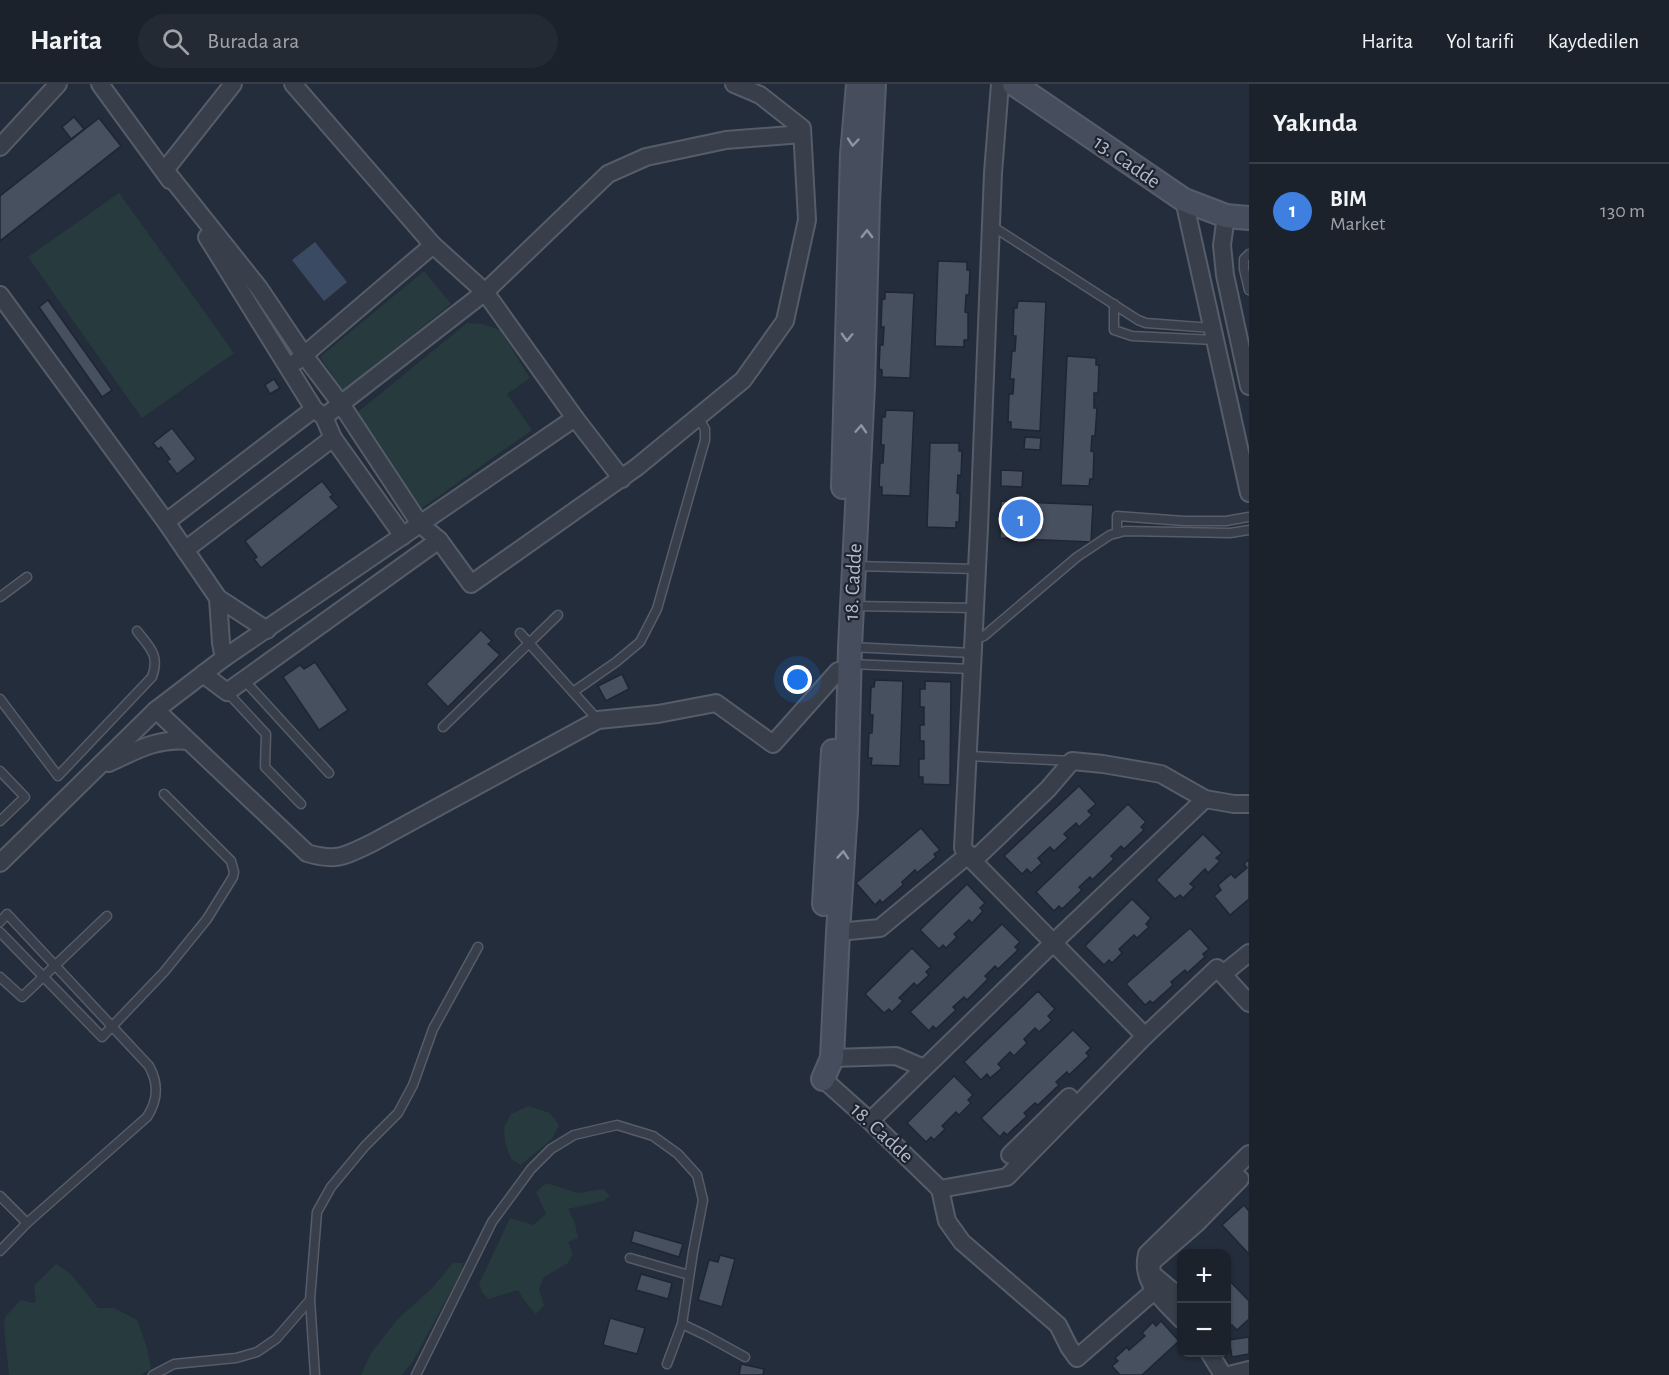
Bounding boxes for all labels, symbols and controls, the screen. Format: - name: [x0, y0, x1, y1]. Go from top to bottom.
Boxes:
- search box: [138, 14, 558, 68]
- icon: search: [159, 25, 192, 58]
- text: Harita: [30, 27, 102, 55]
- text: Burada ara: [207, 30, 299, 52]
- text: Harita: [1361, 31, 1413, 52]
- text: Yol tarifi: [1446, 31, 1514, 52]
- text: Kaydedilen: [1547, 31, 1639, 52]
- text: Yakında: [1273, 110, 1358, 136]
- street label: 13. Cadde: [1090, 132, 1164, 192]
- one-way arrow: [847, 138, 860, 147]
- text: BIM: [1330, 188, 1367, 210]
- text: 1: [1289, 201, 1296, 221]
- text: 130 m: [1600, 201, 1645, 221]
- text: Market: [1330, 214, 1386, 234]
- one-way arrow: [861, 230, 873, 239]
- one-way arrow: [841, 333, 853, 342]
- one-way arrow: [854, 424, 867, 433]
- pin: 1: [1002, 496, 1040, 542]
- street label: 18. Cadde: [840, 543, 866, 621]
- your location: [783, 665, 812, 694]
- one-way arrow: [836, 850, 849, 859]
- street label: 18. Cadde: [846, 1099, 918, 1167]
- map controls: [1177, 1249, 1231, 1357]
- button: +: [1177, 1249, 1231, 1303]
- button: −: [1177, 1303, 1231, 1357]

